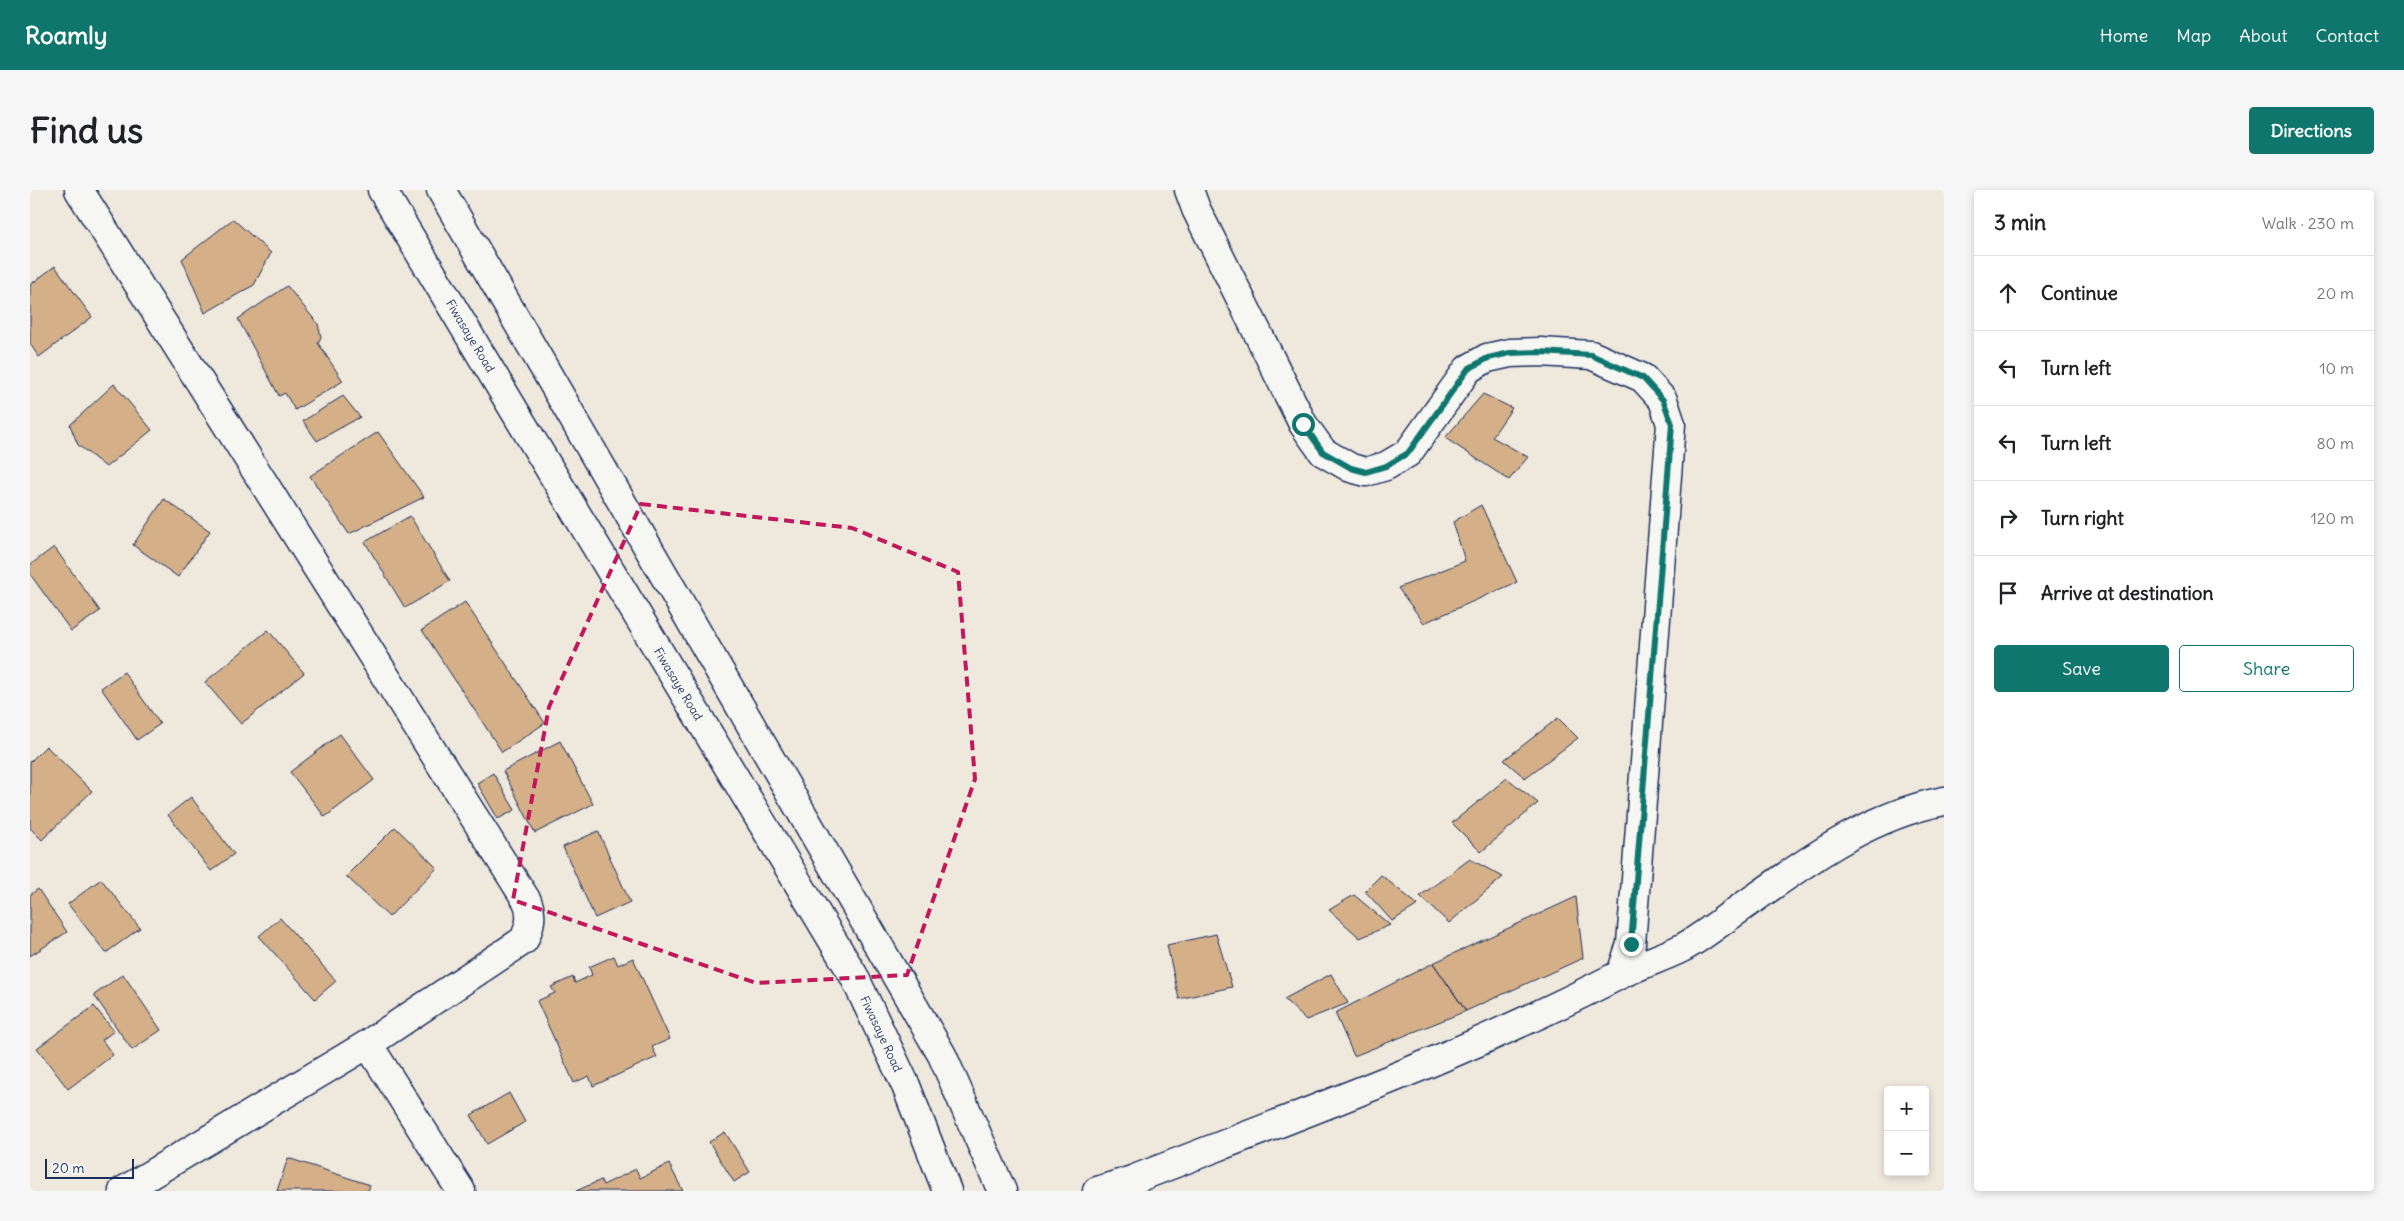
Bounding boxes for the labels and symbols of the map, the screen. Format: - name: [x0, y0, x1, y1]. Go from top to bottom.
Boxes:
- street label: Fiwasaye Road: [443, 297, 498, 375]
- route start: [1292, 413, 1315, 436]
- street label: Fiwasaye Road: [651, 645, 706, 723]
- route end: [1620, 933, 1643, 956]
- street label: Fiwasaye Road: [857, 993, 906, 1074]
- scale bar: [45, 1156, 134, 1179]

